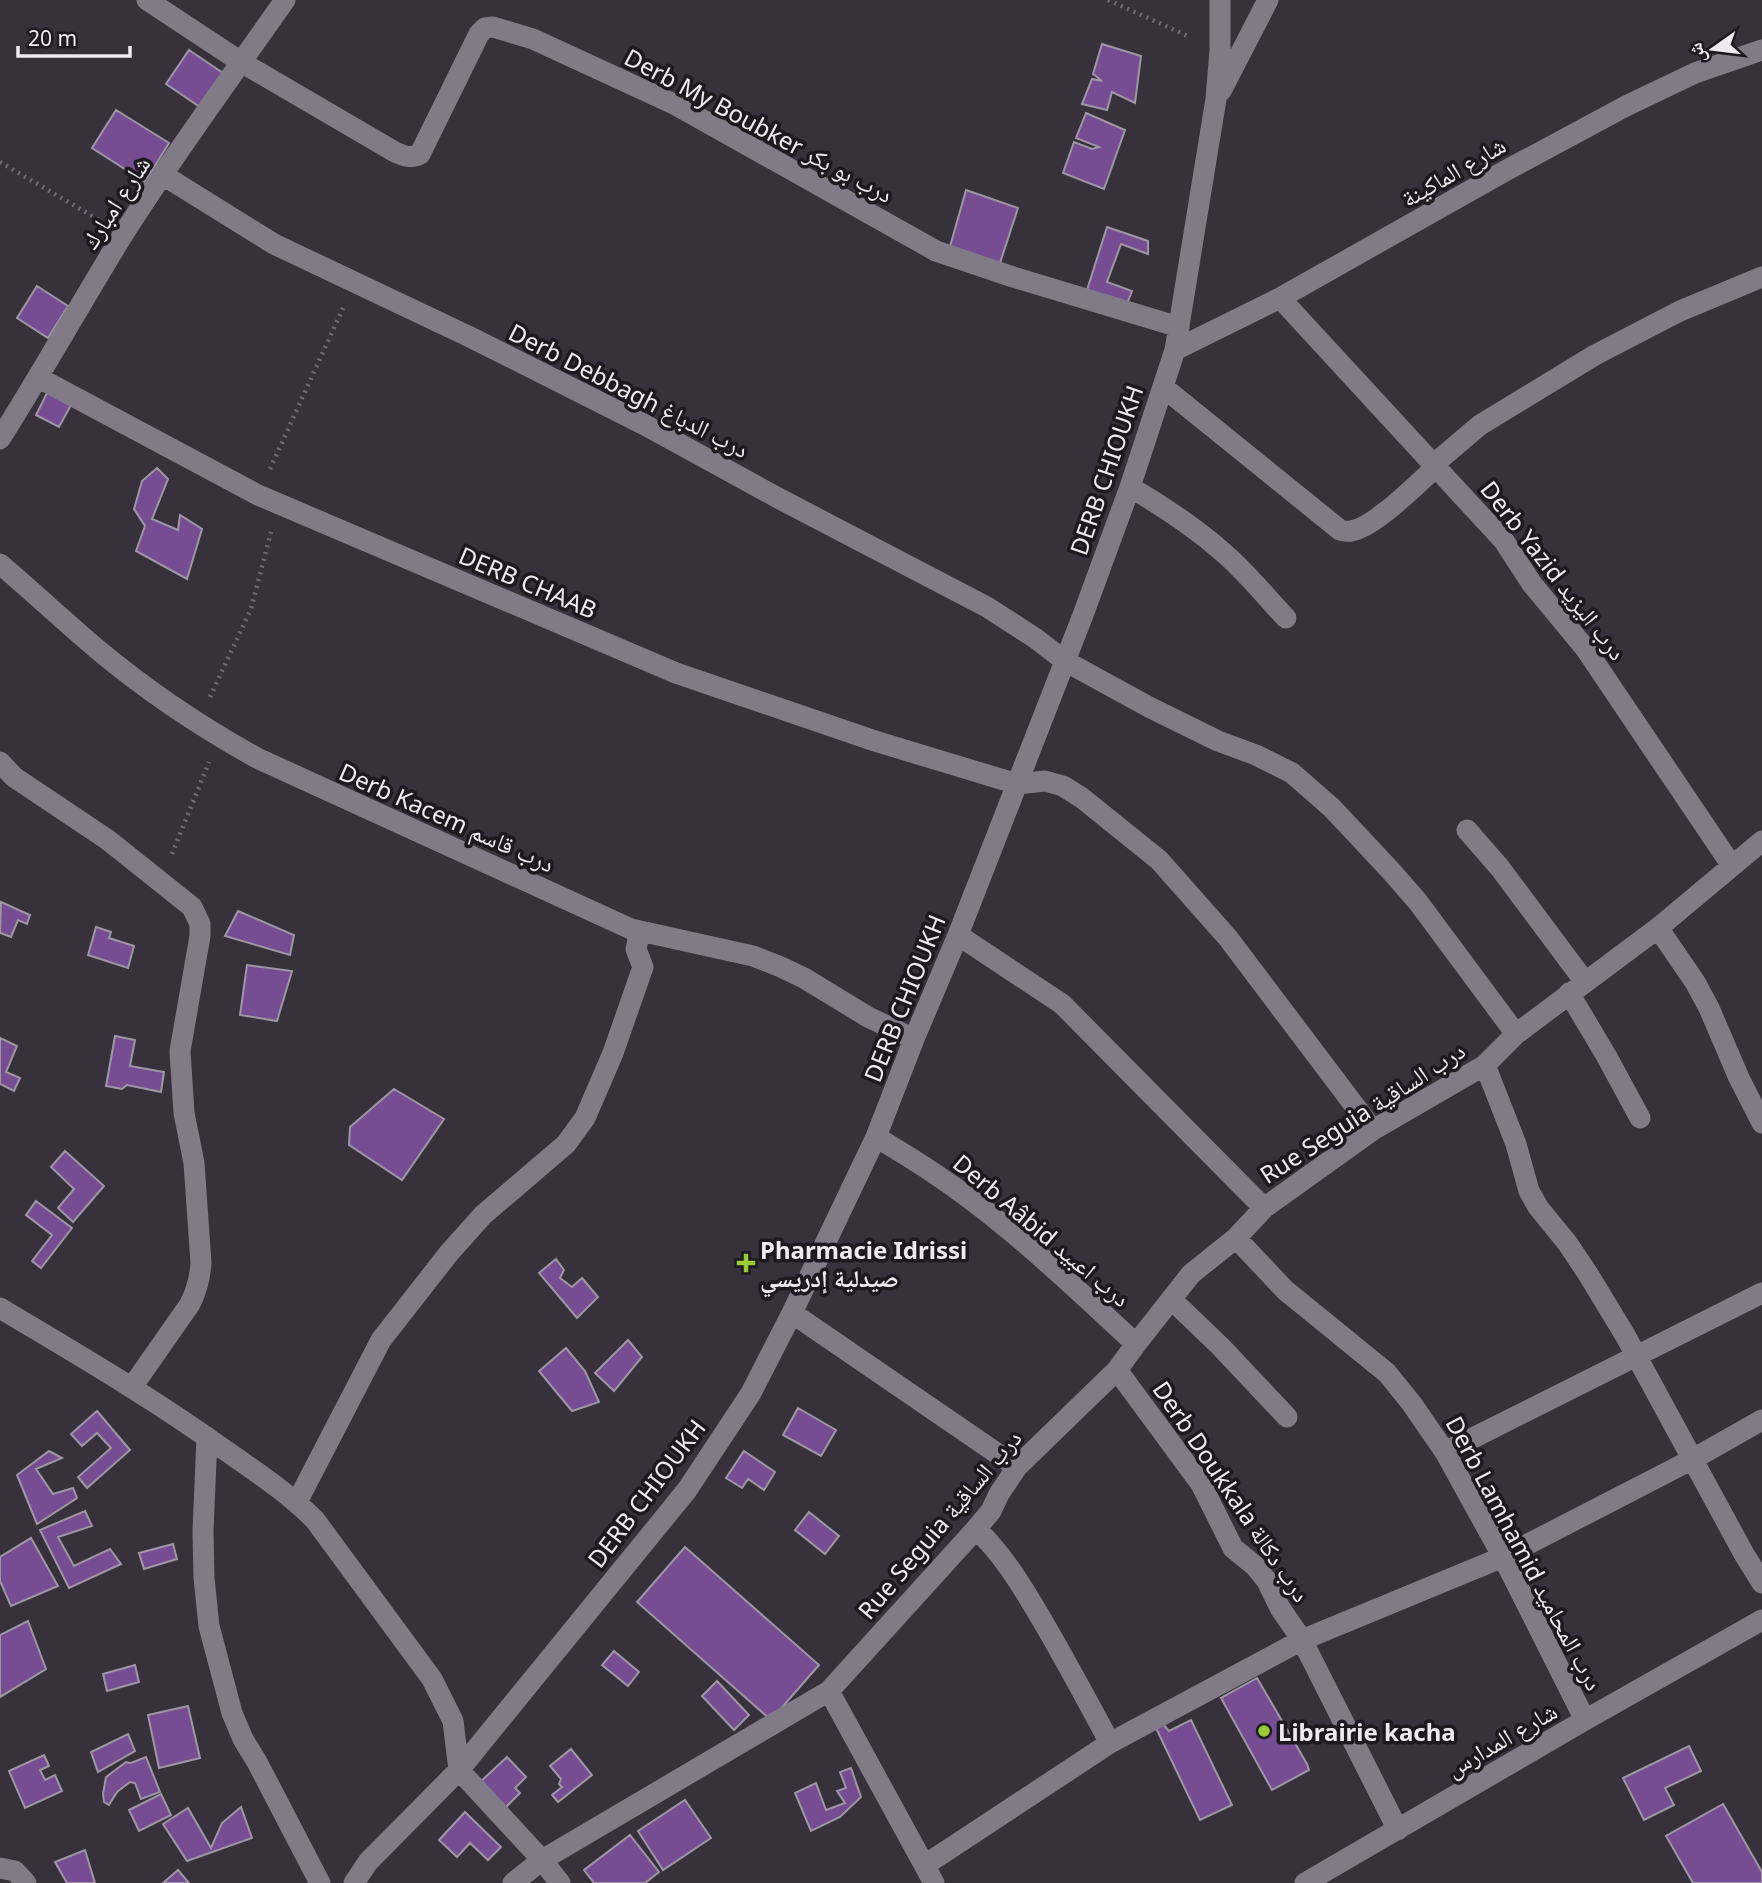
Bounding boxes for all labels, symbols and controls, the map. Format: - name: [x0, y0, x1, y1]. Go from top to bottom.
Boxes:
- scale bar: [18, 14, 130, 58]
- north arrow: [1678, 14, 1748, 84]
- text: 20 m: [28, 24, 77, 52]
- street label: Derb My Boubker درب بو بكر: [619, 40, 899, 210]
- text: ش: [1681, 40, 1712, 66]
- street label: شارع الماكينة: [1395, 128, 1511, 214]
- street label: شارع امبارك: [73, 149, 157, 255]
- street label: Derb Debbagh درب الدباغ: [503, 315, 755, 465]
- street label: DERB CHIOUKH: [1061, 381, 1151, 559]
- street label: Derb Yazid درب اليزيد: [1474, 474, 1634, 666]
- street label: DERB CHAAB: [454, 538, 602, 626]
- street label: Derb Kacem درب قاسم: [334, 755, 560, 880]
- street label: DERB CHIOUKH: [855, 909, 953, 1087]
- street label: Rue Seguia درب الساقية: [1253, 1033, 1471, 1191]
- street label: Derb Aâbid درب اعبيد: [947, 1146, 1137, 1314]
- place label: Pharmacie Idrissi صيدلية إدريسي: [760, 1233, 967, 1297]
- marker: Pharmacie Idrissi صيدلية إدريسي: [738, 1255, 754, 1271]
- street label: Derb Doukkala درب دكالة: [1146, 1374, 1318, 1608]
- street label: Derb Lamhamid درب المحاميد: [1439, 1410, 1611, 1696]
- street label: DERB CHIOUKH: [579, 1412, 713, 1574]
- street label: Rue Seguia درب الساقية: [850, 1422, 1028, 1626]
- street label: شارع المدارس: [1439, 1694, 1563, 1784]
- place label: Librairie kacha: [1278, 1715, 1456, 1748]
- marker: Librairie kacha: [1256, 1723, 1272, 1739]

